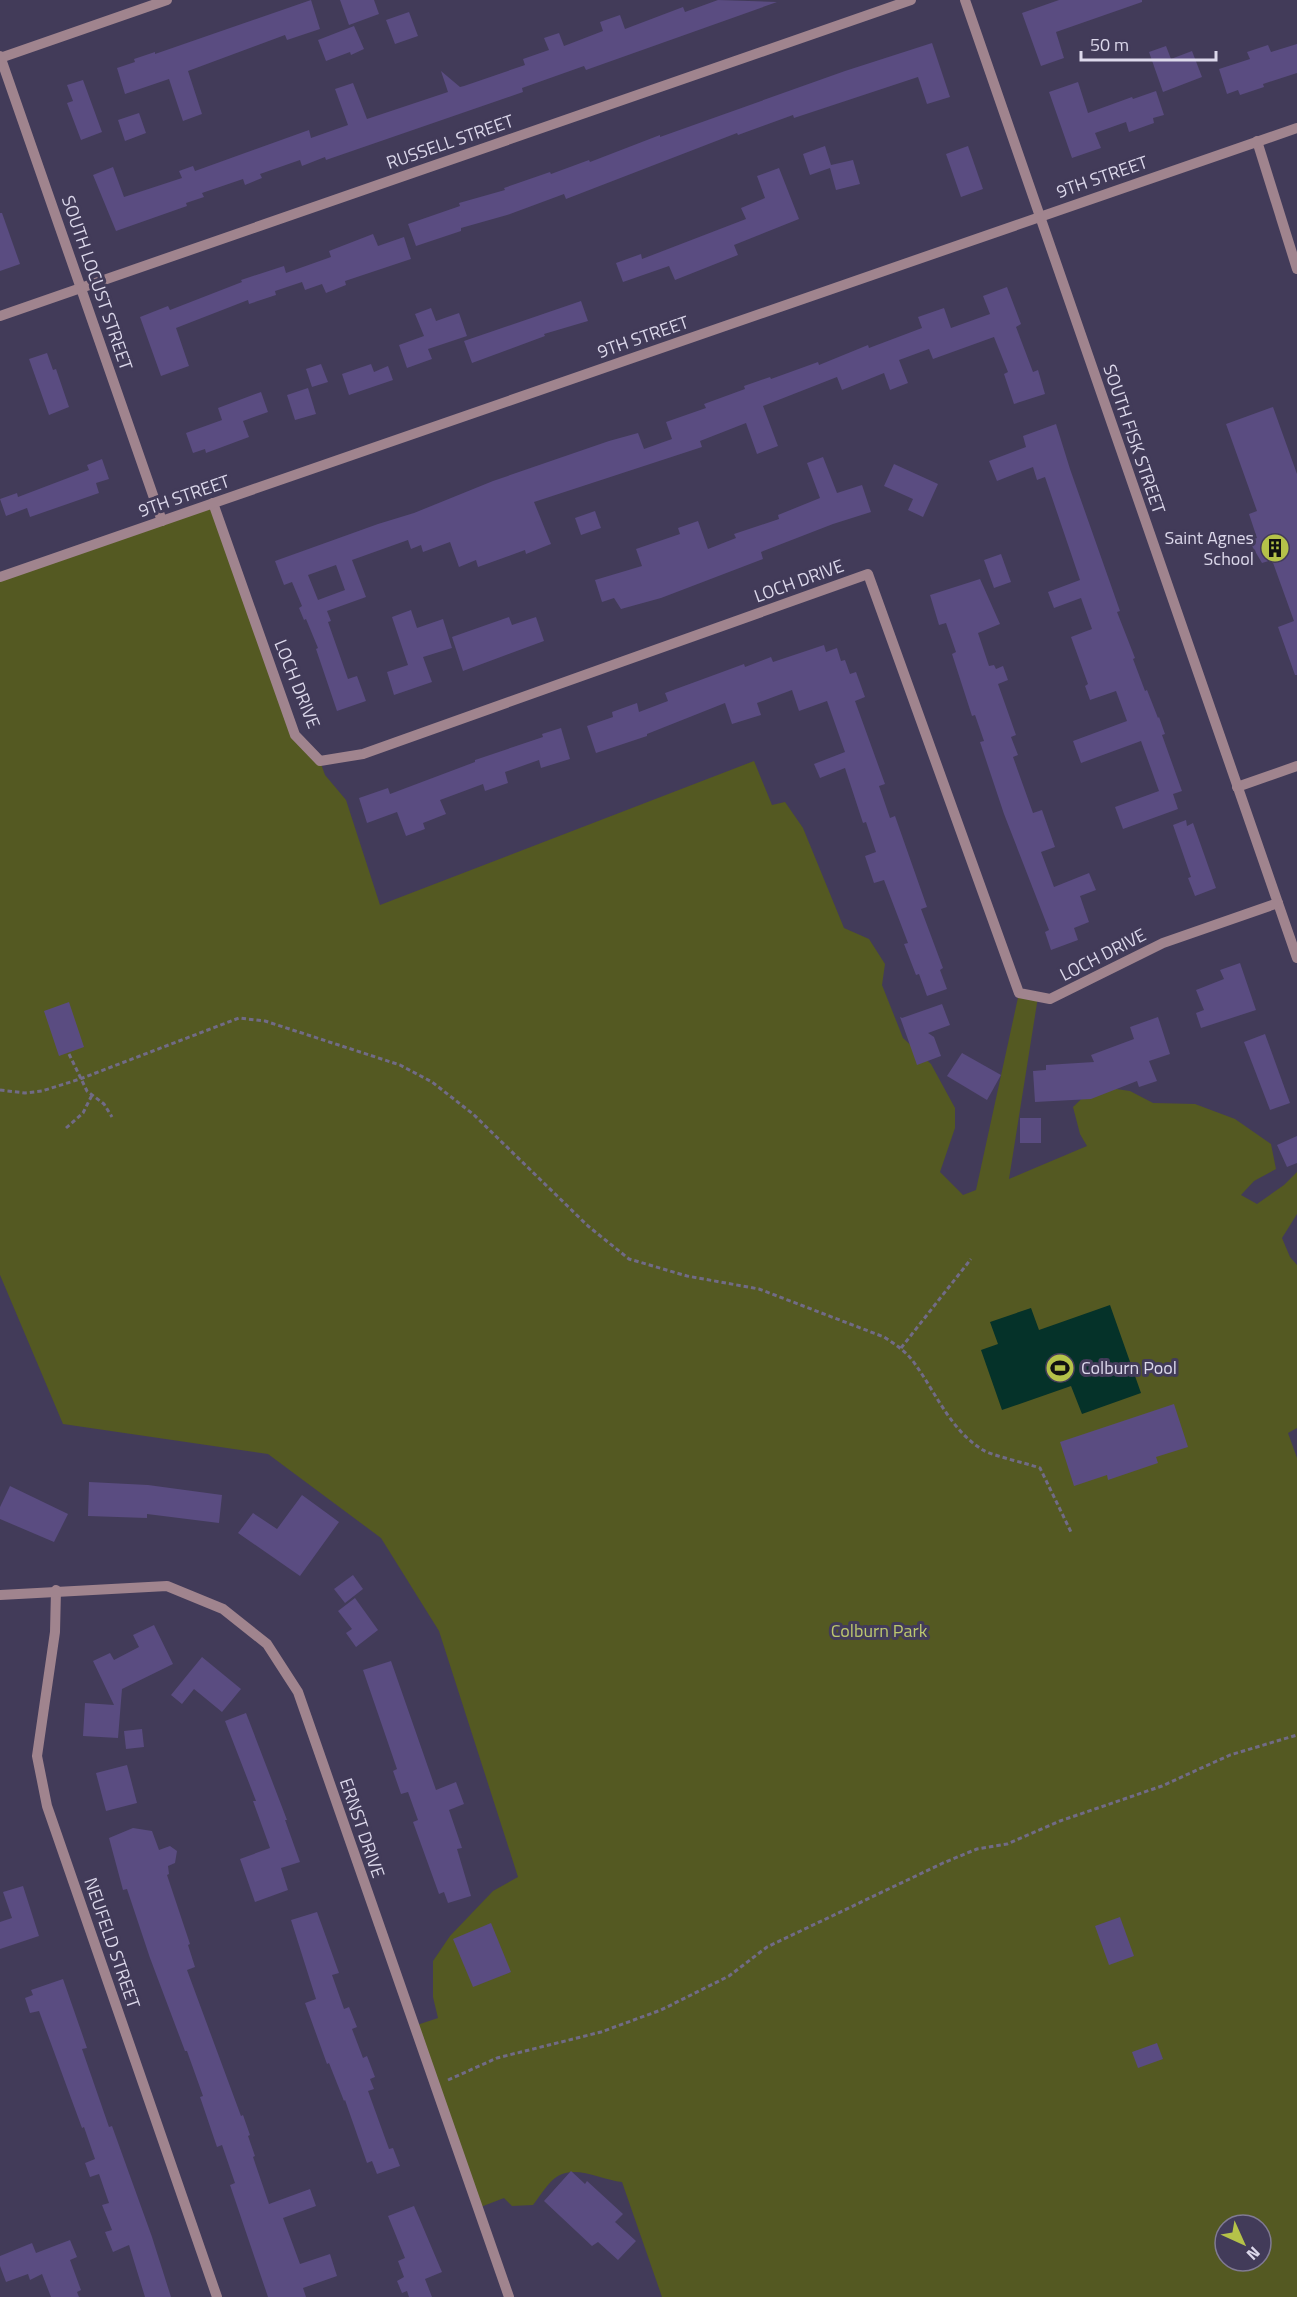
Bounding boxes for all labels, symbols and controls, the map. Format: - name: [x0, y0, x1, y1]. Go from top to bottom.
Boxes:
- scale bar: [1081, 24, 1216, 62]
- text: 50 m: [1090, 31, 1129, 58]
- street label: RUSSELL STREET: [383, 107, 518, 176]
- street label: 9TH STREET: [1052, 148, 1152, 205]
- street label: SOUTH LOCUST STREET: [55, 192, 140, 374]
- street label: 9TH STREET: [593, 308, 693, 365]
- street label: SOUTH FISK STREET: [1096, 361, 1173, 518]
- street label: 9TH STREET: [134, 467, 234, 524]
- place label: Saint Agnes School: [1164, 524, 1254, 572]
- building icon: Saint Agnes School: [1259, 532, 1291, 564]
- street label: LOCH DRIVE: [750, 552, 847, 609]
- street label: LOCH DRIVE: [267, 635, 328, 732]
- street label: LOCH DRIVE: [1055, 921, 1151, 988]
- sports icon: Colburn Pool: [1044, 1352, 1076, 1384]
- place label: Colburn Pool: [1081, 1354, 1177, 1381]
- park label: Colburn Park: [831, 1617, 928, 1644]
- street label: ERNST DRIVE: [333, 1774, 392, 1881]
- street label: NEUFELD STREET: [77, 1874, 148, 2013]
- north arrow: [1213, 2213, 1273, 2273]
- text: N: [1241, 2241, 1266, 2266]

